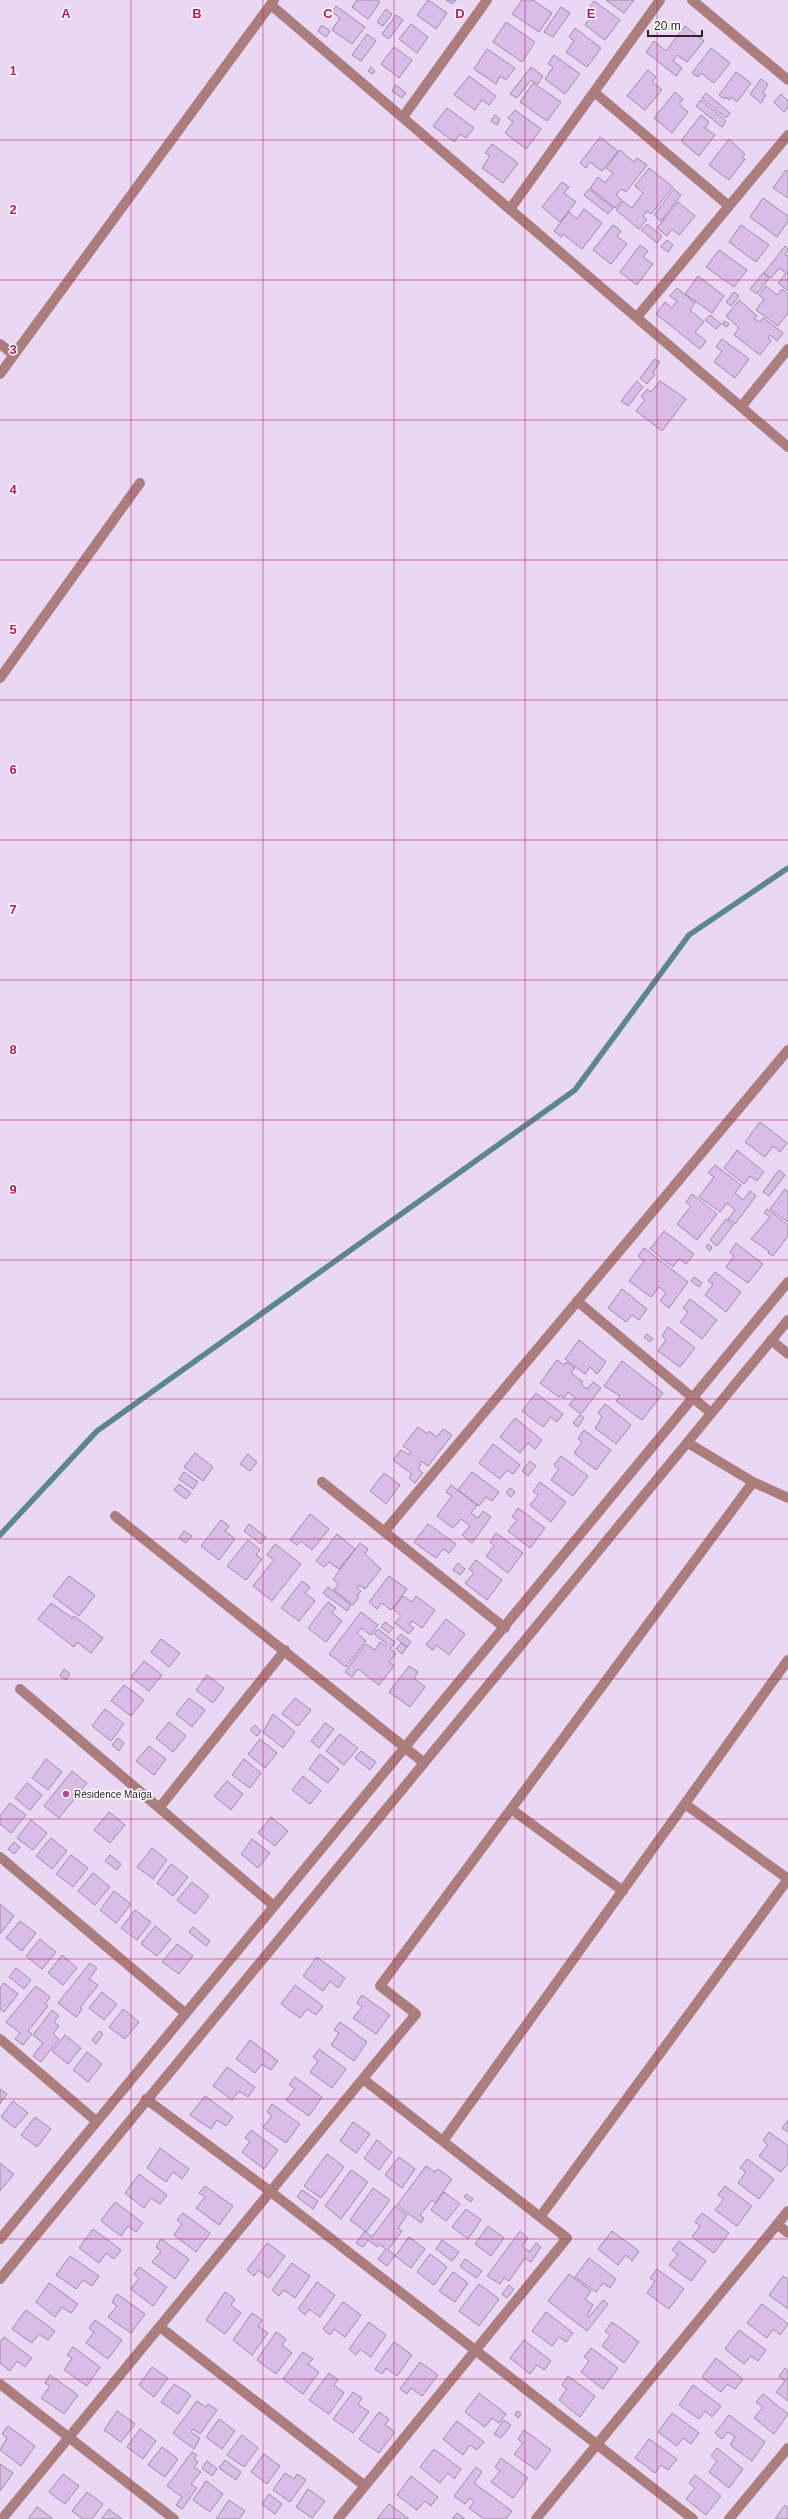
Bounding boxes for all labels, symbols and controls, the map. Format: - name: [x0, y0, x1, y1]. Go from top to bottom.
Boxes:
- text: A: [61, 6, 71, 21]
- text: B: [192, 6, 202, 21]
- text: C: [323, 6, 333, 21]
- text: D: [455, 6, 465, 21]
- text: E: [587, 6, 596, 21]
- scale bar: [648, 12, 702, 38]
- text: 20 m: [654, 19, 681, 33]
- text: 1: [9, 63, 17, 78]
- text: 2: [9, 202, 17, 217]
- text: 3: [9, 342, 17, 357]
- text: 4: [9, 482, 17, 497]
- text: 5: [9, 622, 17, 637]
- text: 6: [9, 762, 17, 777]
- text: 7: [9, 902, 17, 917]
- text: 8: [9, 1042, 17, 1057]
- text: 9: [9, 1182, 17, 1197]
- marker: Résidence Maïga: [61, 1789, 71, 1799]
- place label: Résidence Maïga: [74, 1789, 152, 1800]

